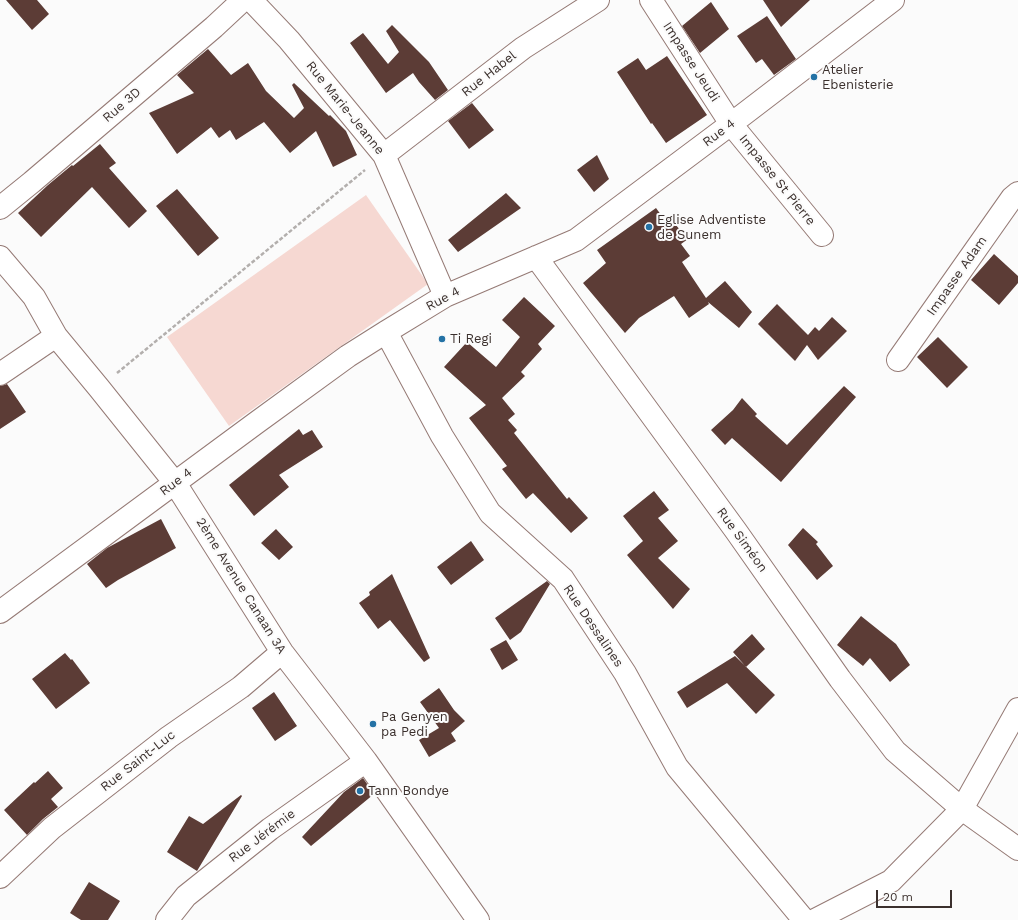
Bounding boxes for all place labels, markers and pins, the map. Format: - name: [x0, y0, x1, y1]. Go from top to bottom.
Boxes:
- place label: Atelier Ebenisterie: [822, 62, 894, 93]
- marker: Atelier Ebenisterie: [809, 72, 819, 82]
- place label: Eglise Adventiste de Sunem: [657, 212, 766, 243]
- marker: Eglise Adventiste de Sunem: [644, 222, 654, 232]
- place label: Ti Regi: [450, 331, 492, 347]
- marker: Ti Regi: [437, 334, 447, 344]
- place label: Pa Genyen pa Pedi: [381, 709, 448, 740]
- marker: Pa Genyen pa Pedi: [368, 719, 378, 729]
- place label: Tann Bondye: [368, 783, 449, 799]
- marker: Tann Bondye: [355, 786, 365, 796]

